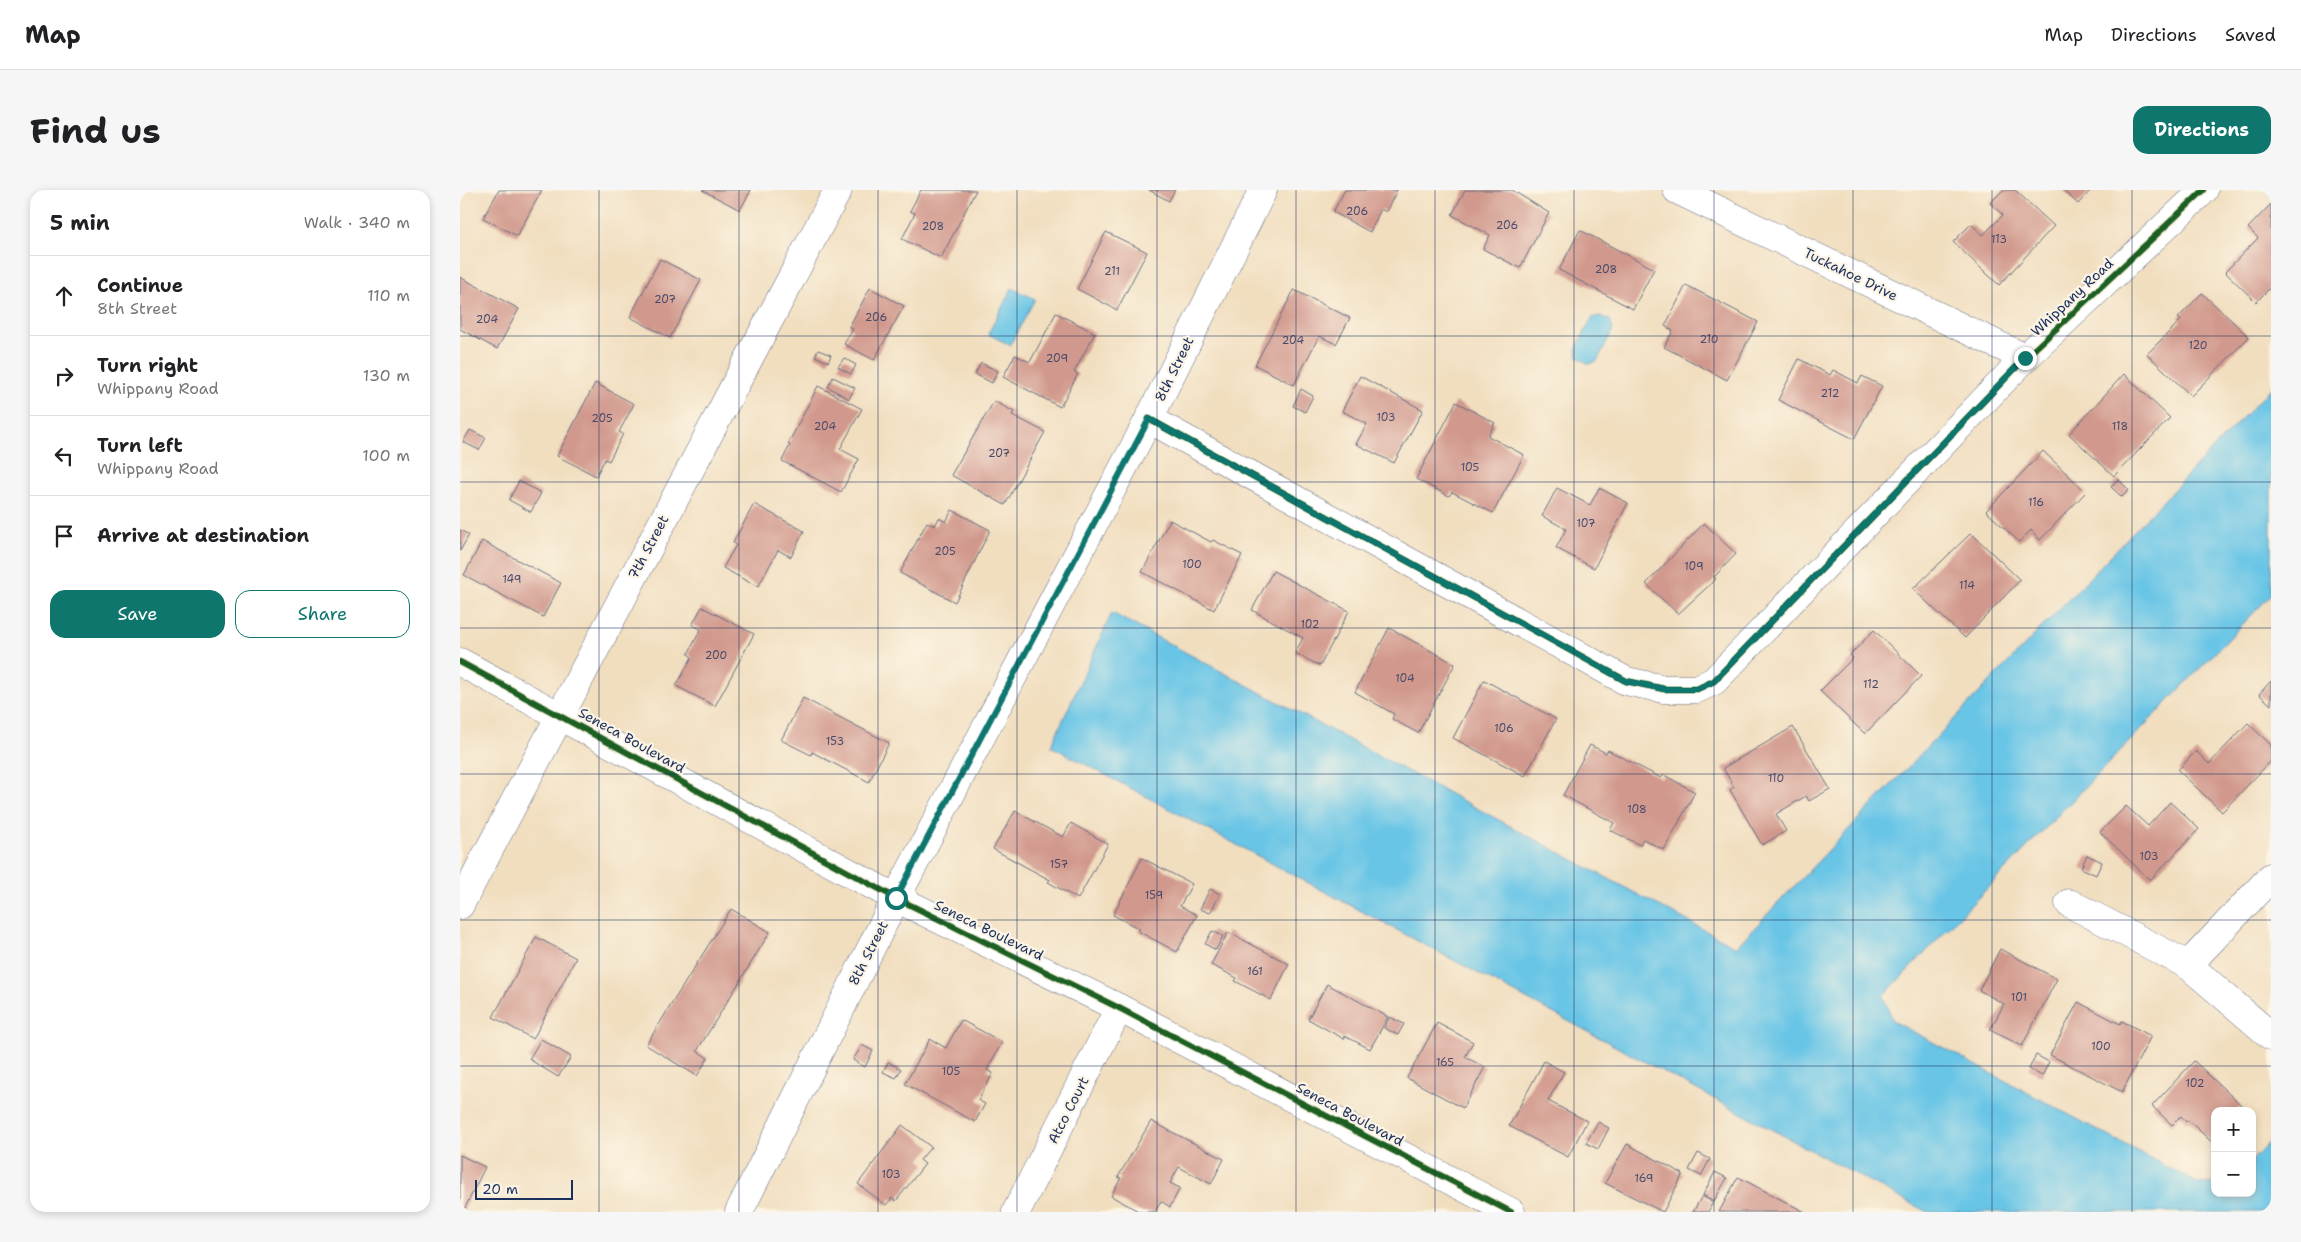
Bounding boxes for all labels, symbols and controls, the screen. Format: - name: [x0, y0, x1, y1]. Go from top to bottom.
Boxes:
- text: Map: [25, 19, 81, 51]
- text: Map: [2045, 23, 2083, 47]
- text: Directions: [2111, 23, 2197, 47]
- text: Saved: [2225, 23, 2276, 47]
- button: Directions: [2133, 106, 2271, 154]
- text: Find us: [30, 107, 161, 154]
- house number: 206: [1346, 204, 1368, 219]
- text: 5 min: [50, 209, 110, 237]
- text: Walk · 340 m: [304, 212, 410, 233]
- house number: 206: [1496, 218, 1518, 233]
- house number: 208: [922, 219, 944, 234]
- house number: 113: [1991, 232, 2007, 247]
- street label: Tuckahoe Drive: [1801, 244, 1901, 305]
- street label: Whippany Road: [2027, 254, 2117, 340]
- house number: 208: [1595, 262, 1617, 277]
- house number: 211: [1104, 264, 1120, 279]
- text: Continue: [97, 273, 183, 298]
- icon: ahead: [50, 282, 78, 310]
- text: 110 m: [367, 285, 410, 306]
- house number: 207: [654, 292, 676, 307]
- text: 8th Street: [97, 298, 177, 319]
- house number: 206: [865, 310, 887, 325]
- house number: 204: [476, 312, 499, 327]
- house number: 210: [1699, 332, 1719, 347]
- house number: 204: [1282, 333, 1305, 348]
- street label: 8th Street: [1151, 334, 1197, 404]
- house number: 120: [2188, 338, 2208, 353]
- route end: [2014, 347, 2037, 370]
- house number: 209: [1046, 351, 1068, 366]
- text: Turn right: [97, 353, 198, 378]
- icon: right: [50, 362, 78, 390]
- text: 130 m: [363, 365, 410, 386]
- text: Whippany Road: [97, 378, 219, 399]
- house number: 212: [1821, 386, 1839, 401]
- house number: 103: [1376, 410, 1396, 425]
- house number: 205: [591, 411, 613, 426]
- house number: 204: [814, 419, 837, 434]
- house number: 118: [2112, 419, 2128, 434]
- text: Turn left: [97, 433, 183, 458]
- icon: left: [50, 442, 78, 470]
- text: 100 m: [362, 445, 410, 466]
- house number: 207: [988, 446, 1010, 461]
- text: Whippany Road: [97, 458, 219, 479]
- house number: 105: [1461, 460, 1480, 475]
- house number: 116: [2028, 495, 2044, 510]
- street label: 7th Street: [624, 512, 672, 582]
- house number: 107: [1576, 516, 1596, 531]
- icon: arrive: [50, 522, 78, 550]
- text: Arrive at destination: [97, 523, 309, 548]
- house number: 205: [934, 544, 956, 559]
- house number: 100: [1182, 557, 1202, 572]
- house number: 109: [1684, 559, 1704, 574]
- house number: 149: [502, 572, 522, 587]
- house number: 114: [1959, 578, 1975, 593]
- button: Save: [50, 590, 225, 638]
- button: Share: [235, 590, 410, 638]
- house number: 102: [1300, 617, 1320, 632]
- house number: 200: [705, 648, 727, 663]
- house number: 104: [1395, 671, 1415, 686]
- house number: 112: [1863, 677, 1879, 692]
- street label: Seneca Boulevard: [575, 703, 689, 777]
- house number: 106: [1494, 721, 1514, 736]
- house number: 153: [826, 734, 844, 749]
- house number: 110: [1768, 771, 1784, 786]
- house number: 108: [1627, 802, 1647, 817]
- house number: 103: [2139, 849, 2159, 864]
- house number: 157: [1050, 857, 1068, 872]
- route start: [885, 887, 908, 910]
- house number: 159: [1145, 888, 1163, 903]
- street label: Seneca Boulevard: [931, 896, 1047, 964]
- street label: 8th Street: [844, 918, 892, 988]
- house number: 161: [1247, 964, 1263, 979]
- house number: 101: [2011, 990, 2027, 1005]
- house number: 100: [2091, 1039, 2111, 1054]
- house number: 165: [1436, 1055, 1454, 1070]
- house number: 105: [942, 1064, 961, 1079]
- street label: Atco Court: [1043, 1073, 1093, 1147]
- house number: 102: [2185, 1076, 2205, 1091]
- street label: Seneca Boulevard: [1293, 1078, 1407, 1150]
- map controls: [2211, 1107, 2256, 1197]
- button: +: [2211, 1107, 2256, 1152]
- button: −: [2211, 1152, 2256, 1197]
- house number: 103: [881, 1167, 901, 1182]
- house number: 169: [1635, 1171, 1653, 1186]
- scale bar: [475, 1177, 572, 1200]
- text: 20 m: [482, 1180, 518, 1198]

